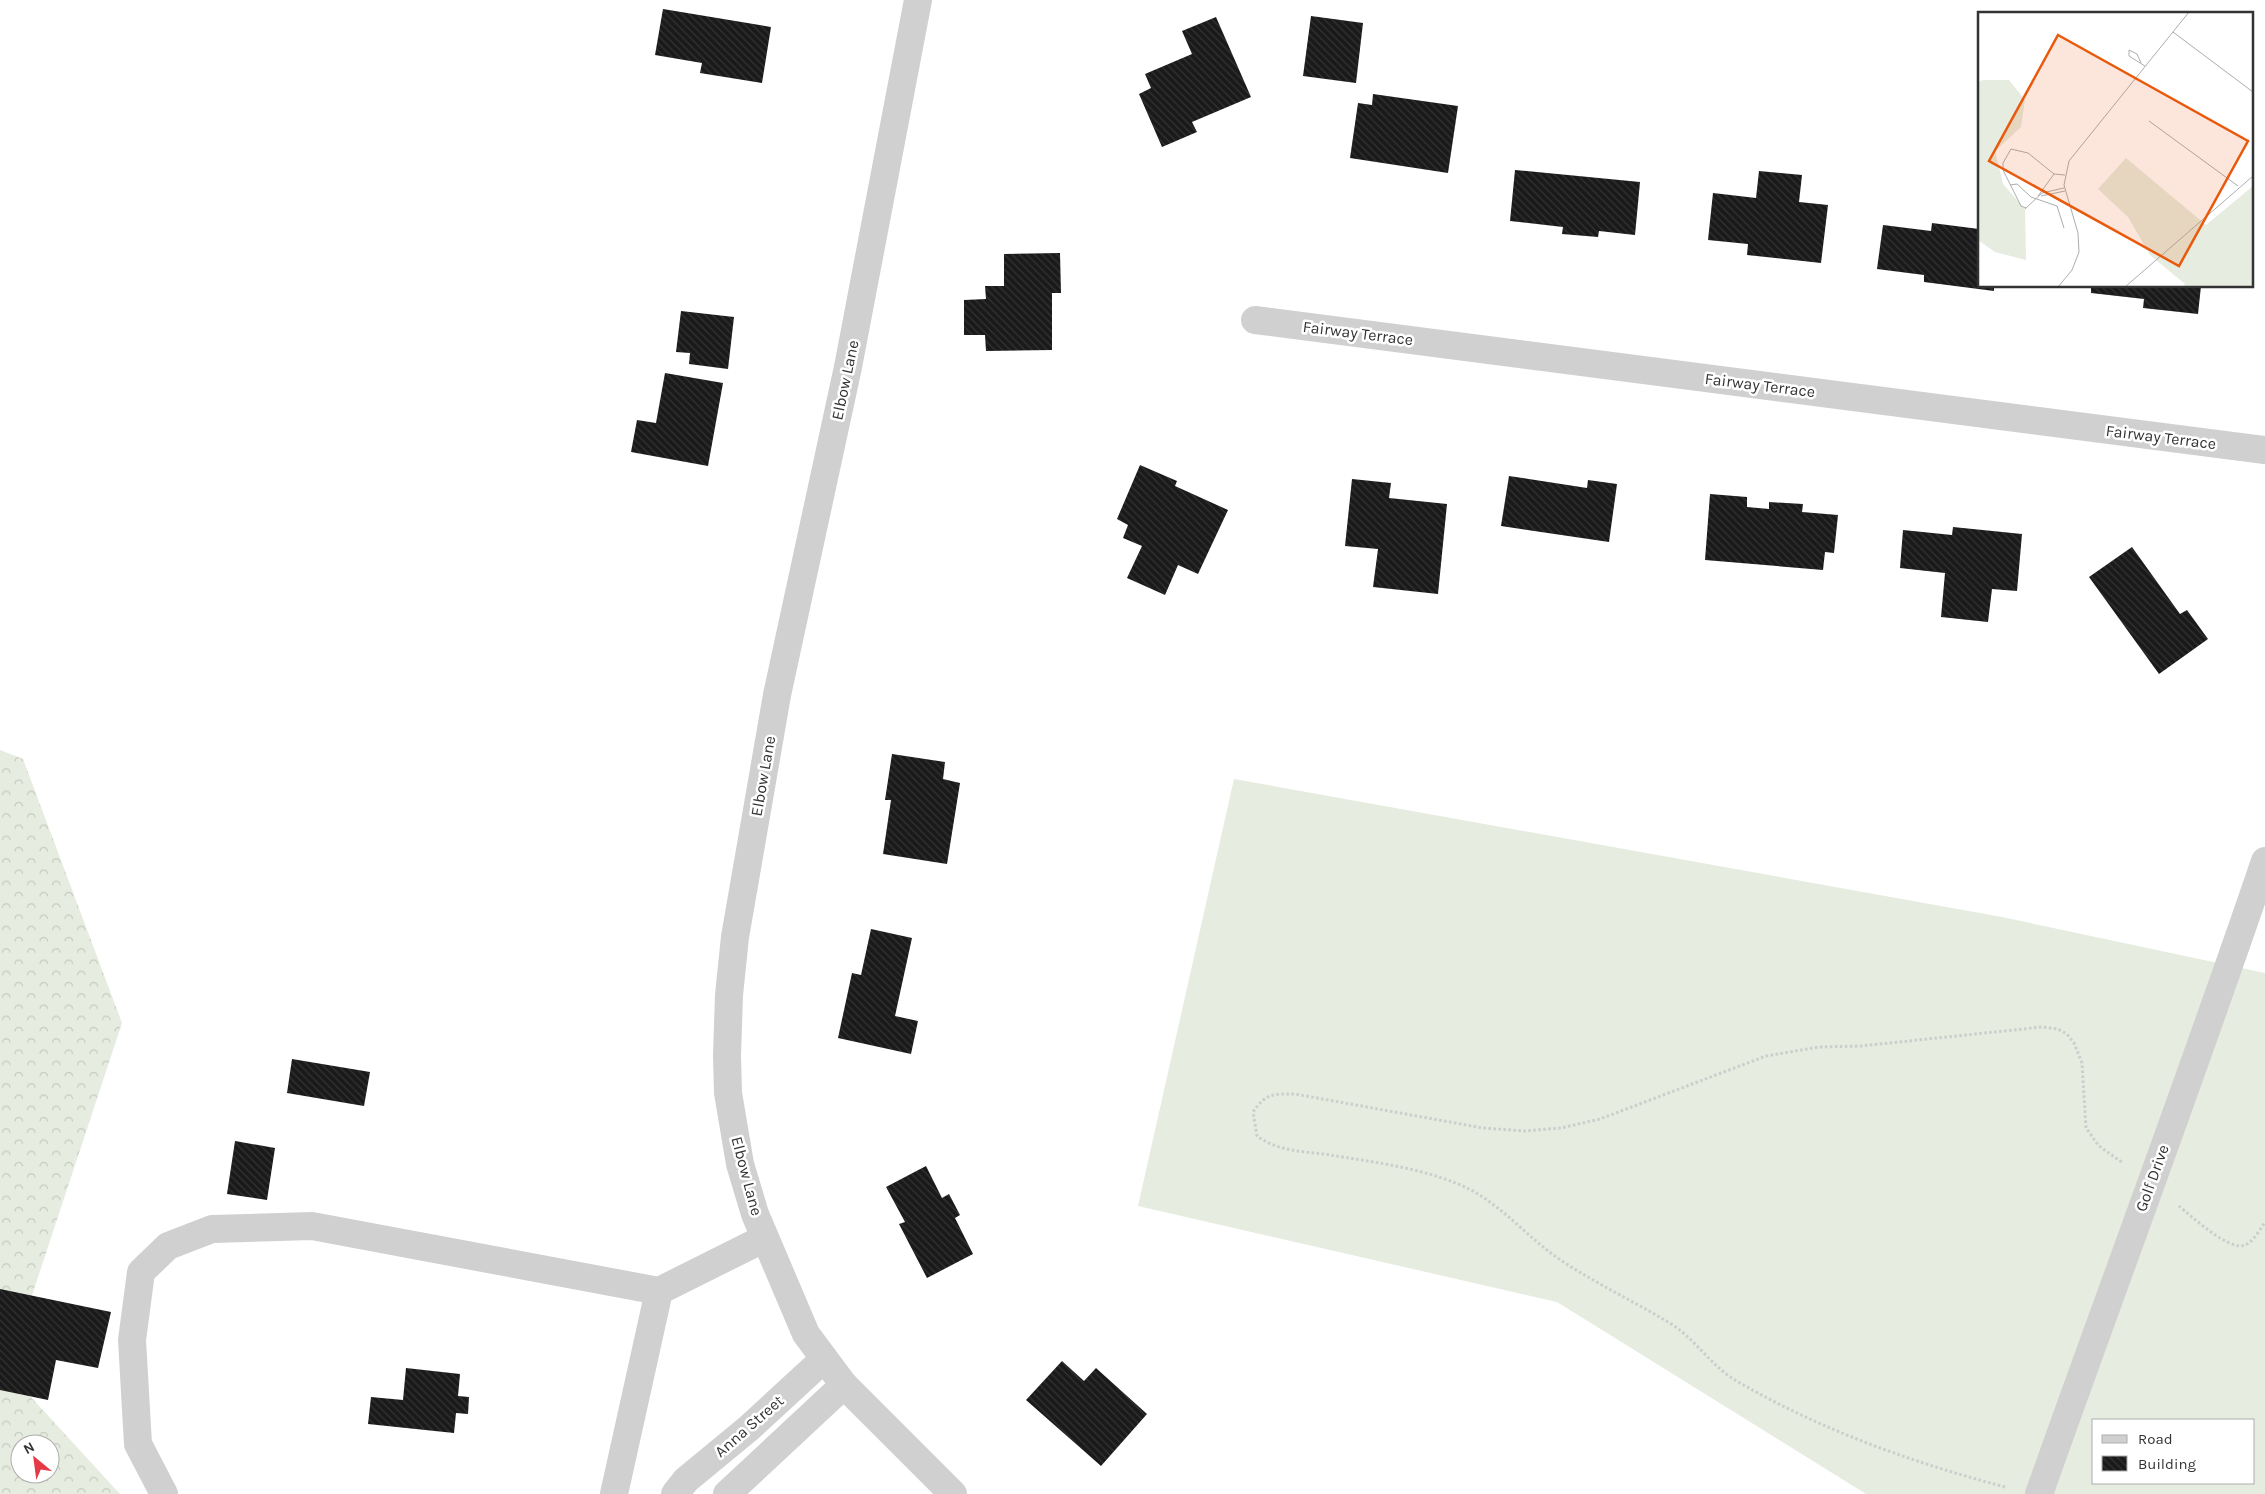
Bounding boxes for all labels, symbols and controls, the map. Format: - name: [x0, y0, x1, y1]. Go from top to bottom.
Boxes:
- inset map: [1978, 12, 2252, 288]
- street label: Fairway Terrace: [1302, 317, 1414, 349]
- street label: Elbow Lane: [827, 338, 863, 422]
- street label: Fairway Terrace: [1704, 369, 1816, 401]
- street label: Fairway Terrace: [2105, 421, 2217, 453]
- street label: Elbow Lane: [747, 734, 779, 818]
- street label: Elbow Lane: [727, 1134, 767, 1218]
- street label: Golf Drive: [2131, 1142, 2173, 1214]
- street label: Anna Street: [711, 1391, 787, 1461]
- legend: [2092, 1419, 2255, 1484]
- text: Road: [2138, 1430, 2173, 1448]
- north arrow: [10, 1434, 60, 1484]
- text: N: [20, 1438, 37, 1458]
- text: Building: [2138, 1455, 2196, 1473]

